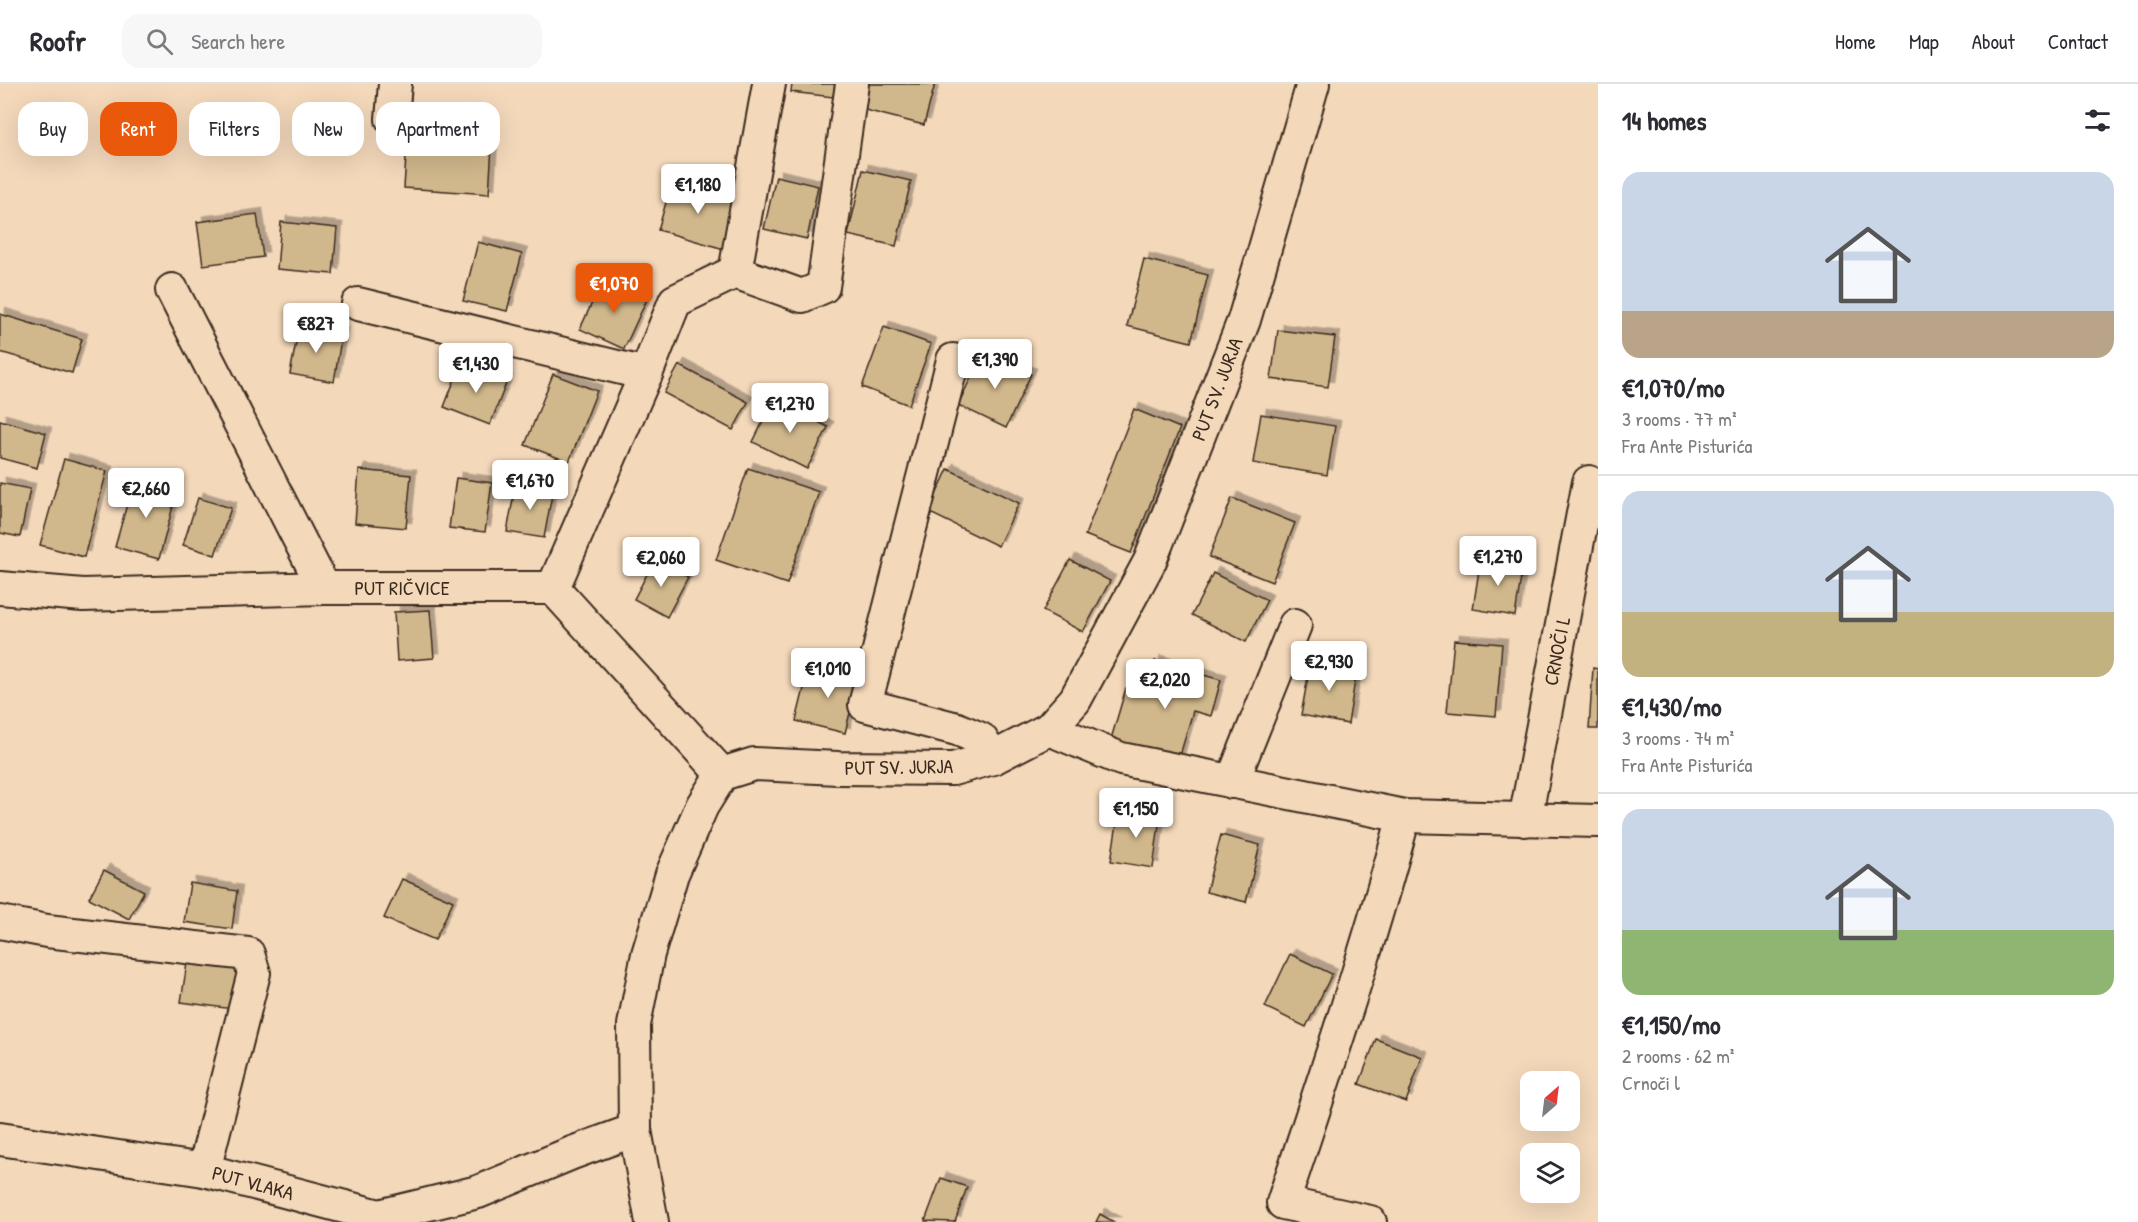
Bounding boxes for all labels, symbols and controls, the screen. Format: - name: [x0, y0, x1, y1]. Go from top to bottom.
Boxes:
- search box: [122, 14, 542, 68]
- text: Roofr: [30, 22, 86, 60]
- icon: search: [143, 25, 176, 58]
- text: Search here: [191, 26, 285, 56]
- text: Home: [1835, 27, 1876, 56]
- text: Map: [1909, 27, 1939, 56]
- text: About: [1972, 27, 2015, 56]
- text: Contact: [2048, 27, 2108, 56]
- chip: Buy: [18, 102, 88, 156]
- chip: Rent: [100, 102, 177, 156]
- chip: Filters: [189, 102, 280, 156]
- chip: New: [292, 102, 364, 156]
- chip: Apartment: [376, 102, 500, 156]
- text: 14 homes: [1622, 103, 1707, 138]
- icon: filters: [2081, 104, 2114, 137]
- pin: €1,180: [649, 164, 747, 215]
- text: €1,180: [675, 170, 721, 197]
- icon: home: [1814, 211, 1922, 319]
- pin: €1,070: [565, 263, 663, 314]
- text: €1,070: [590, 269, 638, 296]
- pin: €827: [280, 303, 352, 354]
- text: €827: [297, 309, 335, 336]
- street label: PUT SV. JURJA: [1184, 333, 1249, 444]
- pin: €1,390: [946, 339, 1044, 390]
- pin: €1,430: [427, 343, 525, 394]
- text: €1,390: [972, 345, 1018, 372]
- text: €1,430: [453, 349, 499, 376]
- text: €1,070/mo: [1622, 370, 1725, 405]
- pin: €1,270: [741, 383, 839, 434]
- text: €1,270: [765, 389, 815, 416]
- text: 3 rooms · 77 m²: [1622, 405, 1736, 432]
- text: Fra Ante Pisturića: [1622, 432, 1752, 459]
- pin: €1,670: [481, 460, 579, 511]
- text: €1,670: [506, 466, 554, 493]
- pin: €2,660: [97, 468, 195, 519]
- text: €2,660: [122, 474, 170, 501]
- icon: home: [1814, 530, 1922, 638]
- pin: €1,270: [1449, 536, 1547, 587]
- pin: €2,060: [612, 537, 710, 588]
- text: €1,270: [1473, 542, 1523, 569]
- text: €2,060: [637, 543, 685, 570]
- street label: PUT RIČVICE: [354, 574, 450, 601]
- street label: CRNOČI L: [1537, 614, 1576, 688]
- pin: €2,930: [1280, 641, 1378, 692]
- text: €2,930: [1305, 647, 1353, 674]
- pin: €1,010: [779, 648, 877, 699]
- text: €1,010: [805, 654, 851, 681]
- pin: €2,020: [1116, 659, 1214, 710]
- text: €2,020: [1140, 665, 1190, 692]
- text: €1,430/mo: [1622, 689, 1721, 724]
- text: 3 rooms · 74 m²: [1622, 724, 1734, 751]
- text: Fra Ante Pisturića: [1622, 751, 1752, 778]
- street label: PUT SV. JURJA: [844, 752, 954, 781]
- pin: €1,150: [1087, 788, 1185, 839]
- text: €1,150: [1113, 794, 1159, 821]
- icon: home: [1814, 848, 1922, 956]
- text: €1,150/mo: [1622, 1007, 1720, 1042]
- text: 2 rooms · 62 m²: [1622, 1042, 1734, 1069]
- text: Crnoči l: [1622, 1069, 1680, 1096]
- north arrow: [1520, 1071, 1580, 1131]
- map controls: [1520, 1071, 1580, 1203]
- button: layers: [1520, 1143, 1580, 1203]
- street label: PUT VLAKA: [209, 1159, 297, 1206]

